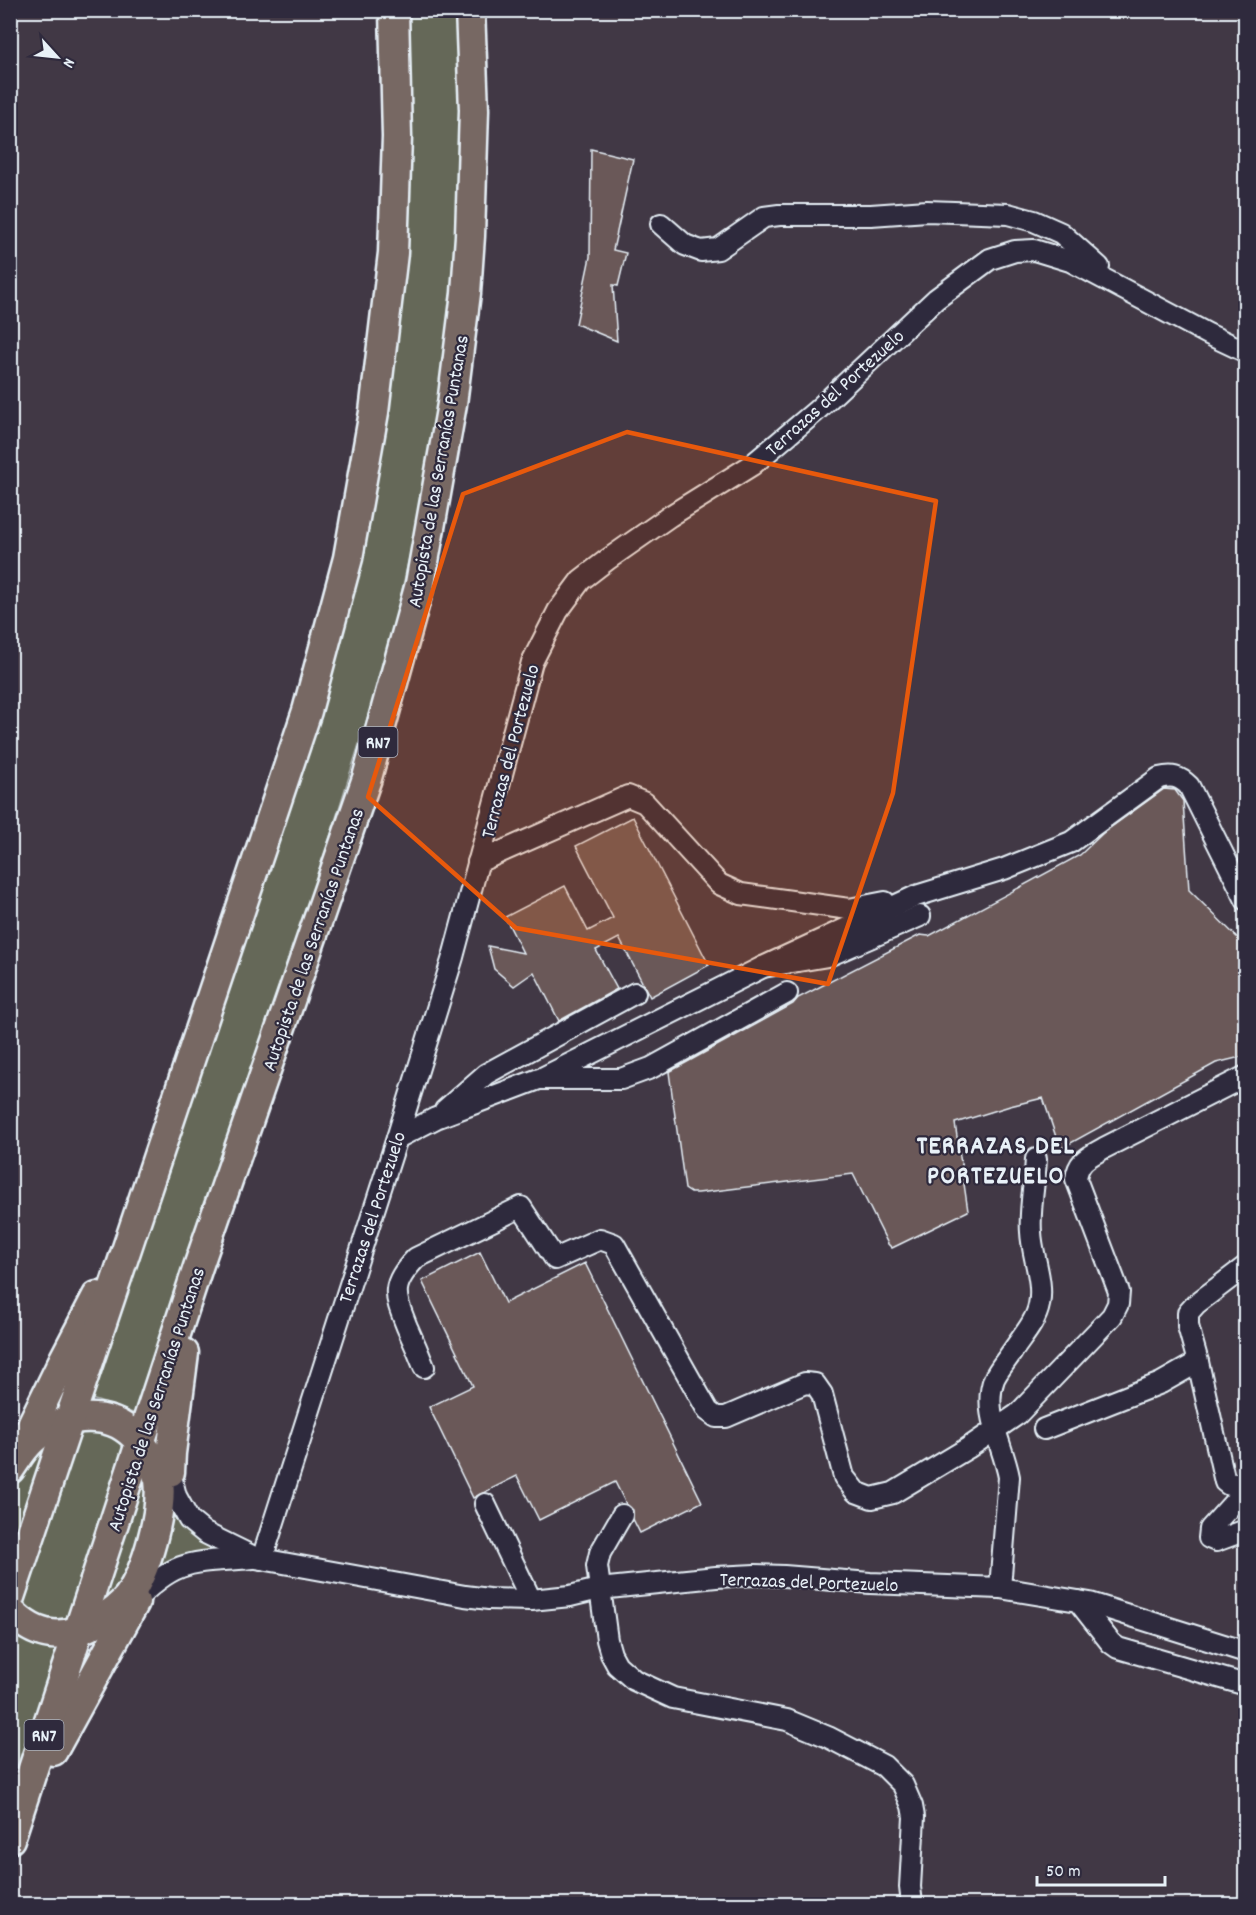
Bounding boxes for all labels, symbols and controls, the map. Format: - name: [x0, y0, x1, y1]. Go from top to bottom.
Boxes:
- north arrow: [27, 27, 87, 87]
- text: N: [56, 54, 80, 72]
- street label: Terrazas del Portezuelo: [760, 324, 912, 464]
- street label: Autopista de las Serranías Puntanas: [402, 333, 478, 610]
- street label: Terrazas del Portezuelo: [475, 662, 549, 842]
- road number: RN7: [358, 727, 398, 757]
- street label: Autopista de las Serranías Puntanas: [257, 805, 373, 1075]
- street label: Terrazas del Portezuelo: [333, 1128, 415, 1307]
- district label: TERRAZAS DEL PORTEZUELO: [917, 1129, 1075, 1196]
- street label: Autopista de las Serranías Puntanas: [102, 1264, 214, 1536]
- street label: Terrazas del Portezuelo: [719, 1567, 899, 1601]
- road number: RN7: [24, 1720, 63, 1750]
- scale bar: [1037, 1849, 1164, 1887]
- text: 50 m: [1046, 1860, 1081, 1885]

